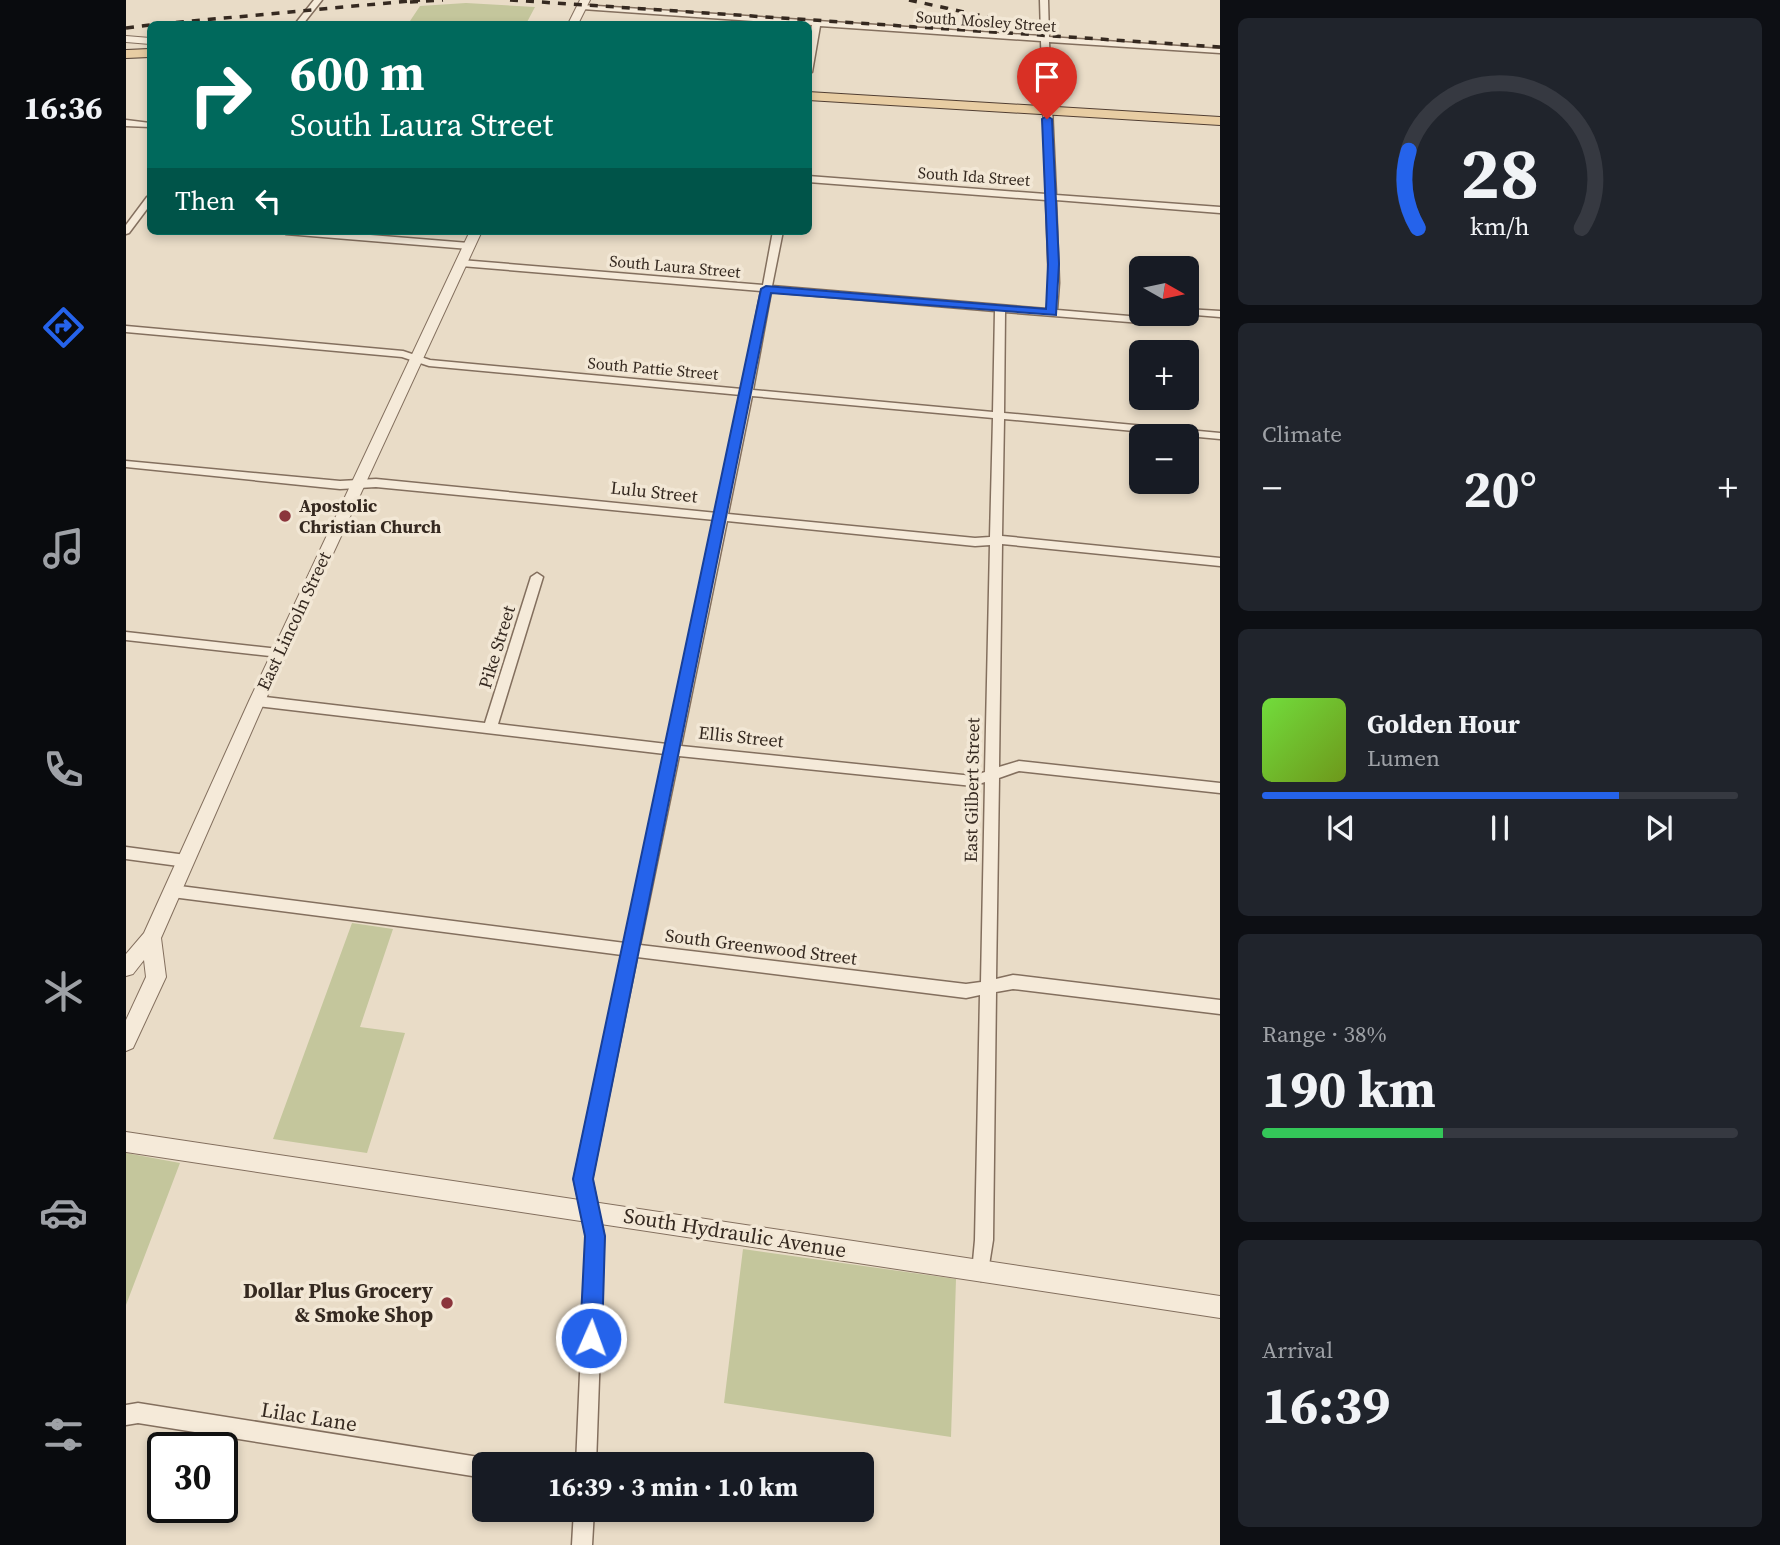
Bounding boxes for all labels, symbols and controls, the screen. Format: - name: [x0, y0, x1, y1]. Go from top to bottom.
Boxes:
- street label: South Mosley Street: [915, 5, 1058, 37]
- text: 600 m: [290, 39, 425, 106]
- pin: [1017, 47, 1077, 119]
- icon: right: [175, 49, 266, 140]
- icon: arrive: [1028, 58, 1066, 96]
- text: 16:36: [24, 86, 102, 130]
- text: South Laura Street: [290, 103, 553, 147]
- text: 28: [1461, 123, 1539, 222]
- street label: South Ida Street: [917, 161, 1032, 191]
- icon: left: [249, 182, 287, 220]
- text: Then: [175, 183, 235, 219]
- text: km/h: [1470, 209, 1530, 243]
- street label: South Laura Street: [609, 249, 742, 283]
- north arrow: [1129, 256, 1199, 326]
- map controls: [1129, 256, 1199, 494]
- icon: directions: [39, 303, 88, 352]
- button: +: [1129, 340, 1199, 410]
- street label: South Pattie Street: [587, 351, 720, 385]
- text: Climate: [1262, 418, 1342, 450]
- button: −: [1129, 424, 1199, 494]
- text: 20°: [1463, 453, 1537, 524]
- text: −: [1262, 462, 1282, 514]
- text: +: [1718, 462, 1738, 514]
- street label: Lulu Street: [609, 475, 699, 509]
- place label: Apostolic Christian Church: [299, 493, 441, 539]
- marker: Apostolic Christian Church: [277, 508, 293, 524]
- icon: music: [39, 524, 88, 573]
- street label: East Lincoln Street: [250, 547, 337, 694]
- street label: Pike Street: [472, 602, 521, 691]
- text: Golden Hour: [1367, 706, 1520, 742]
- street label: East Gilbert Street: [958, 717, 985, 863]
- street label: Ellis Street: [697, 720, 785, 753]
- text: Lumen: [1367, 742, 1440, 774]
- icon: phone: [39, 745, 88, 794]
- icon: previous: [1322, 809, 1360, 847]
- icon: pause: [1481, 809, 1519, 847]
- icon: next: [1640, 809, 1678, 847]
- street label: South Greenwood Street: [664, 922, 858, 971]
- icon: climate: [39, 967, 88, 1016]
- text: Range · 38%: [1262, 1018, 1387, 1050]
- text: 190 km: [1262, 1053, 1436, 1124]
- icon: car: [39, 1188, 88, 1237]
- street label: South Hydraulic Avenue: [622, 1201, 848, 1264]
- place label: Dollar Plus Grocery & Smoke Shop: [243, 1276, 434, 1329]
- marker: Dollar Plus Grocery & Smoke Shop: [439, 1295, 455, 1311]
- position arrow: [554, 1301, 628, 1375]
- text: Arrival: [1262, 1334, 1333, 1366]
- text: 16:39: [1262, 1369, 1390, 1440]
- street label: Lilac Lane: [259, 1395, 359, 1438]
- icon: filters: [39, 1410, 88, 1459]
- speed limit sign: 30: [147, 1432, 238, 1523]
- text: 16:39 · 3 min · 1.0 km: [548, 1469, 798, 1505]

